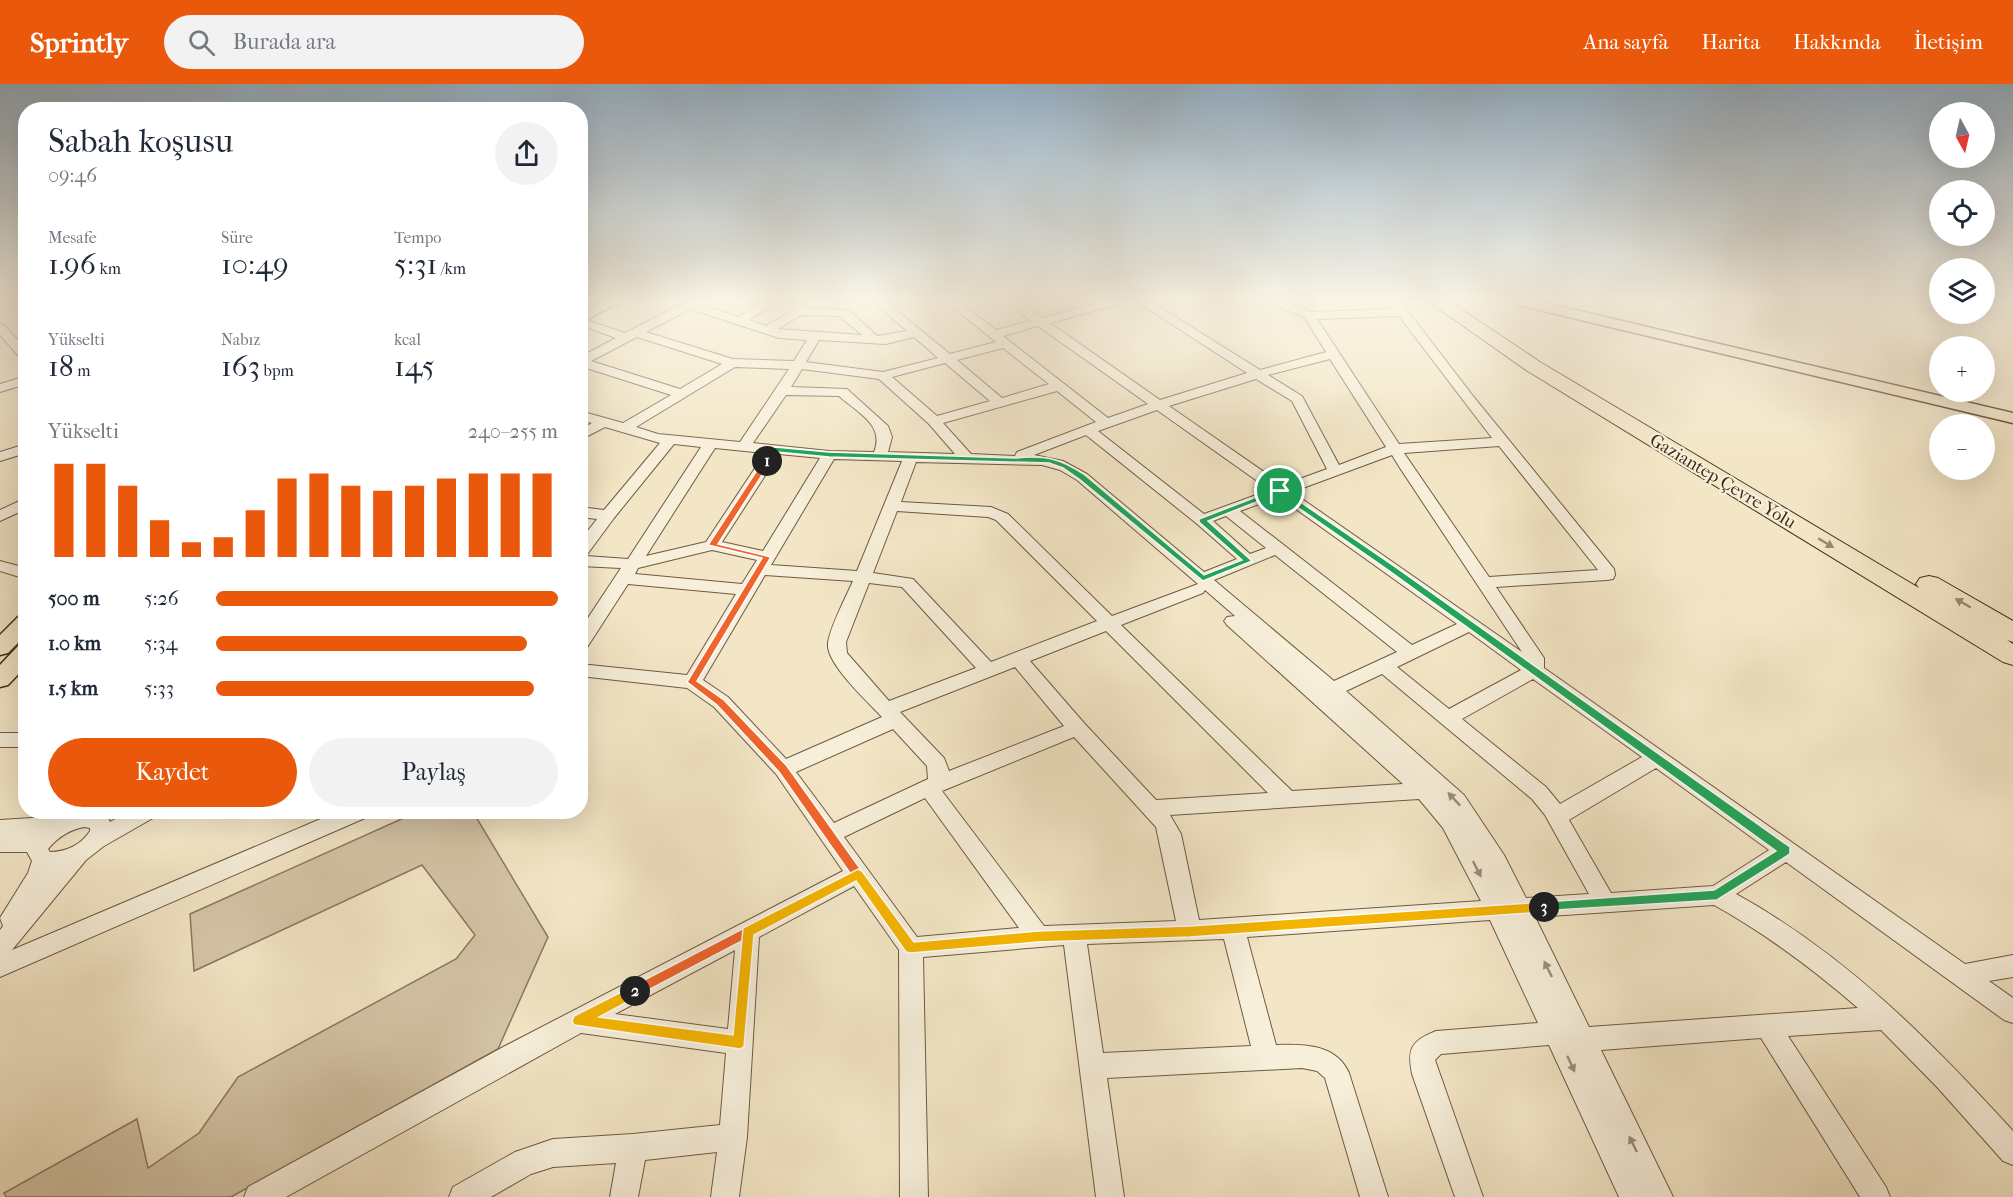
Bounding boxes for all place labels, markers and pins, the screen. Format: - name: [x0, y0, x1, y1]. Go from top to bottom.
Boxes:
- pin: 1: [752, 446, 782, 476]
- pin: [1254, 465, 1305, 516]
- pin: 3: [1529, 892, 1559, 922]
- pin: 2: [620, 976, 650, 1006]

